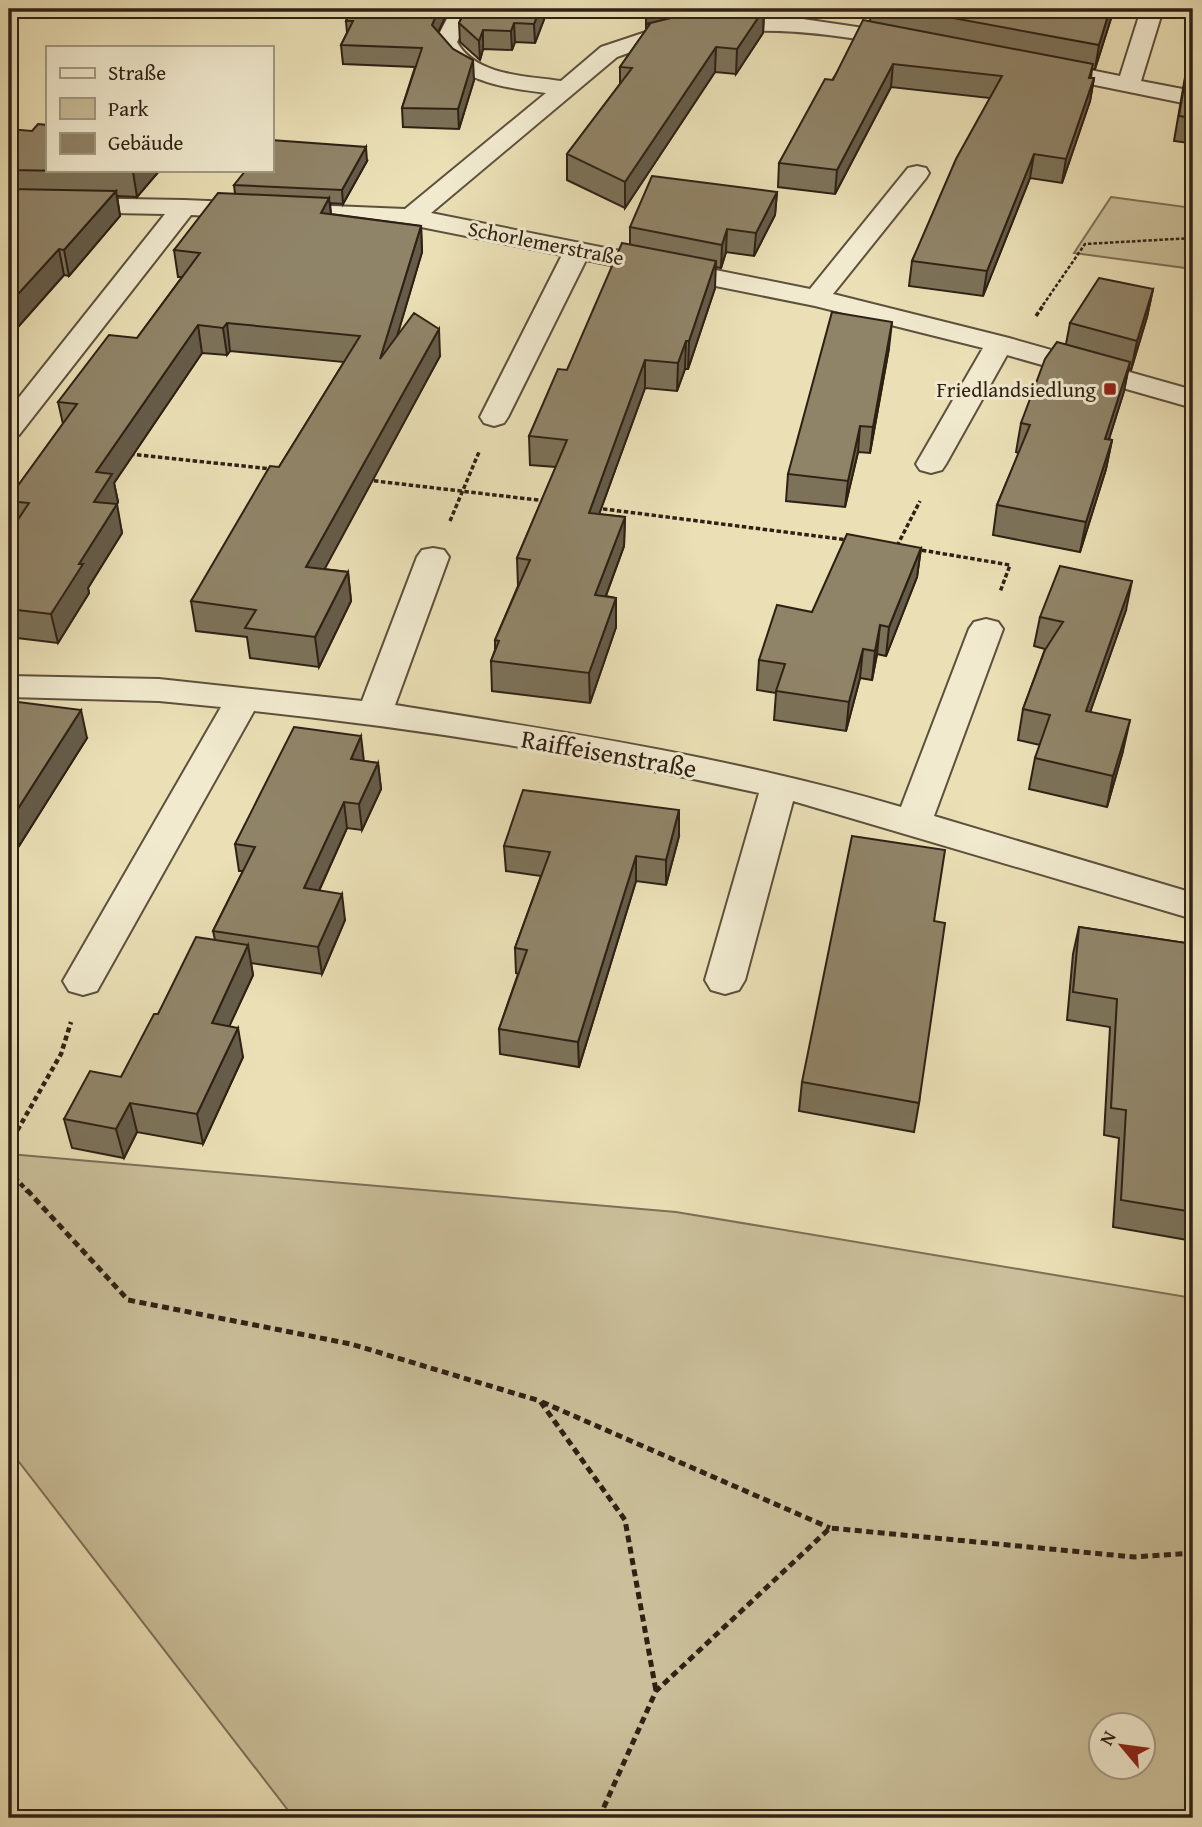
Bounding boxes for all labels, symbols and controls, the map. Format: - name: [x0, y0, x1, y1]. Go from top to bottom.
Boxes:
- legend: [46, 46, 273, 172]
- text: Straße: [108, 57, 166, 88]
- text: Park: [108, 93, 149, 124]
- text: Gebäude: [108, 127, 184, 158]
- street label: Schorlemerstraße: [465, 213, 627, 273]
- place label: Friedlandsiedlung: [937, 374, 1097, 405]
- marker: Friedlandsiedlung: [1102, 381, 1118, 397]
- street label: Raiffeisenstraße: [518, 718, 700, 788]
- north arrow: [1086, 1712, 1156, 1782]
- text: N: [1092, 1725, 1123, 1750]

